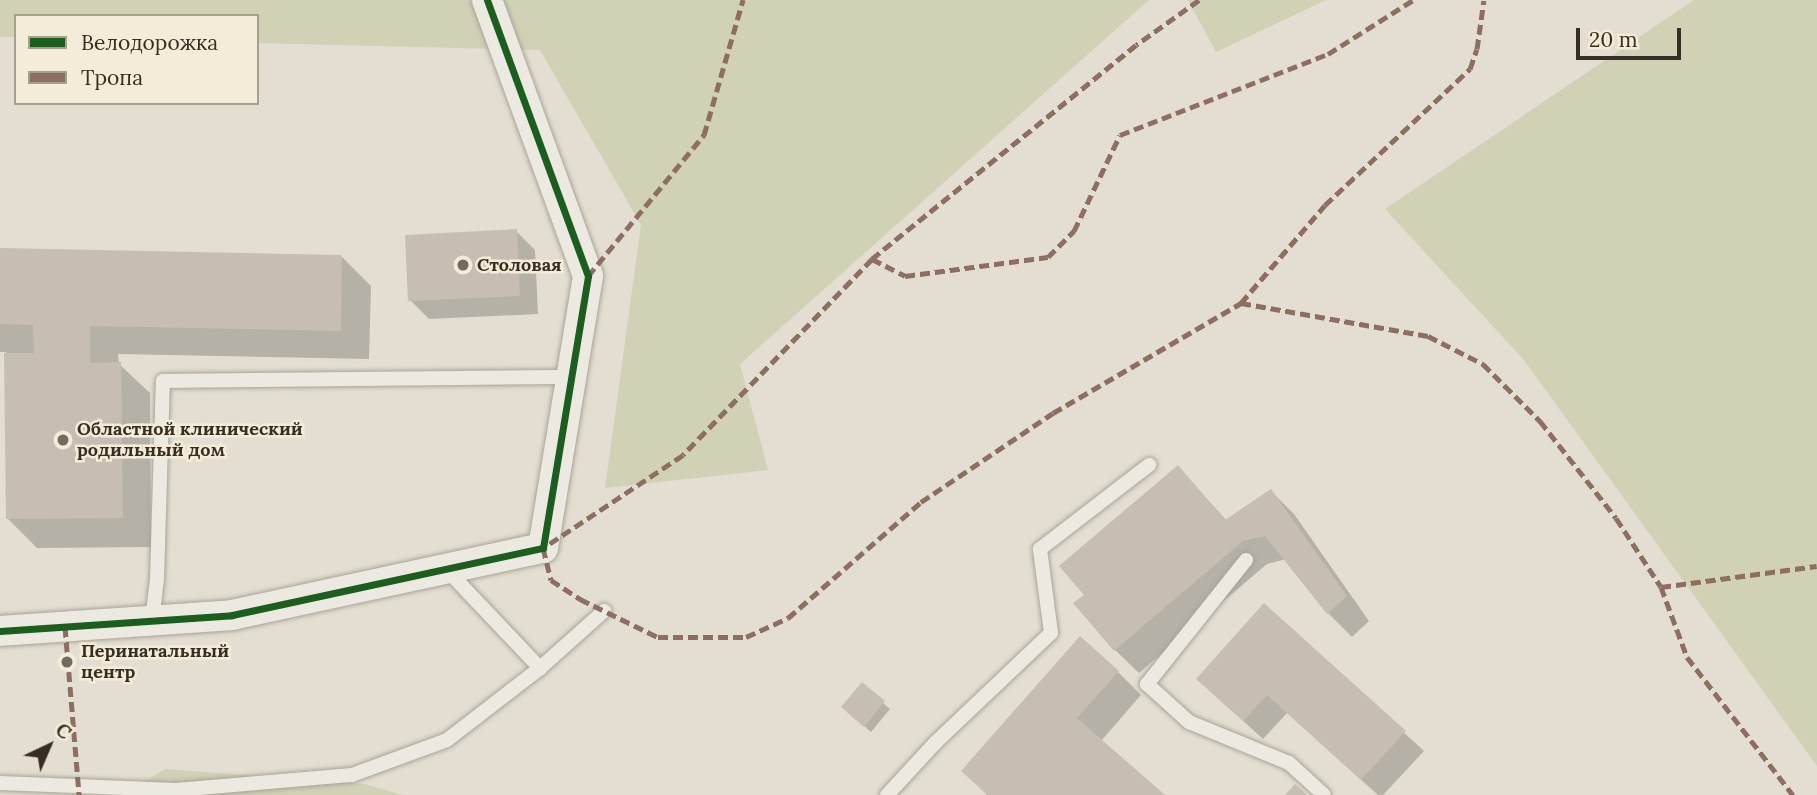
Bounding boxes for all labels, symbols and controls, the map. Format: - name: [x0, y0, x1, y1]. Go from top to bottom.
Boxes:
- legend: [14, 14, 259, 105]
- scale bar: [1579, 14, 1684, 58]
- text: 20 m: [1589, 26, 1638, 53]
- text: Велодорожка: [81, 29, 218, 56]
- text: Тропа: [81, 64, 143, 91]
- place label: Столовая: [477, 254, 562, 276]
- marker: Столовая: [455, 257, 471, 273]
- place label: Областной клинический родильный дом: [77, 419, 303, 462]
- marker: Областной клинический родильный дом: [55, 432, 71, 448]
- place label: Перинатальный центр: [81, 641, 229, 684]
- marker: Перинатальный центр: [59, 654, 75, 670]
- north arrow: [14, 711, 84, 781]
- text: С: [51, 718, 77, 744]

